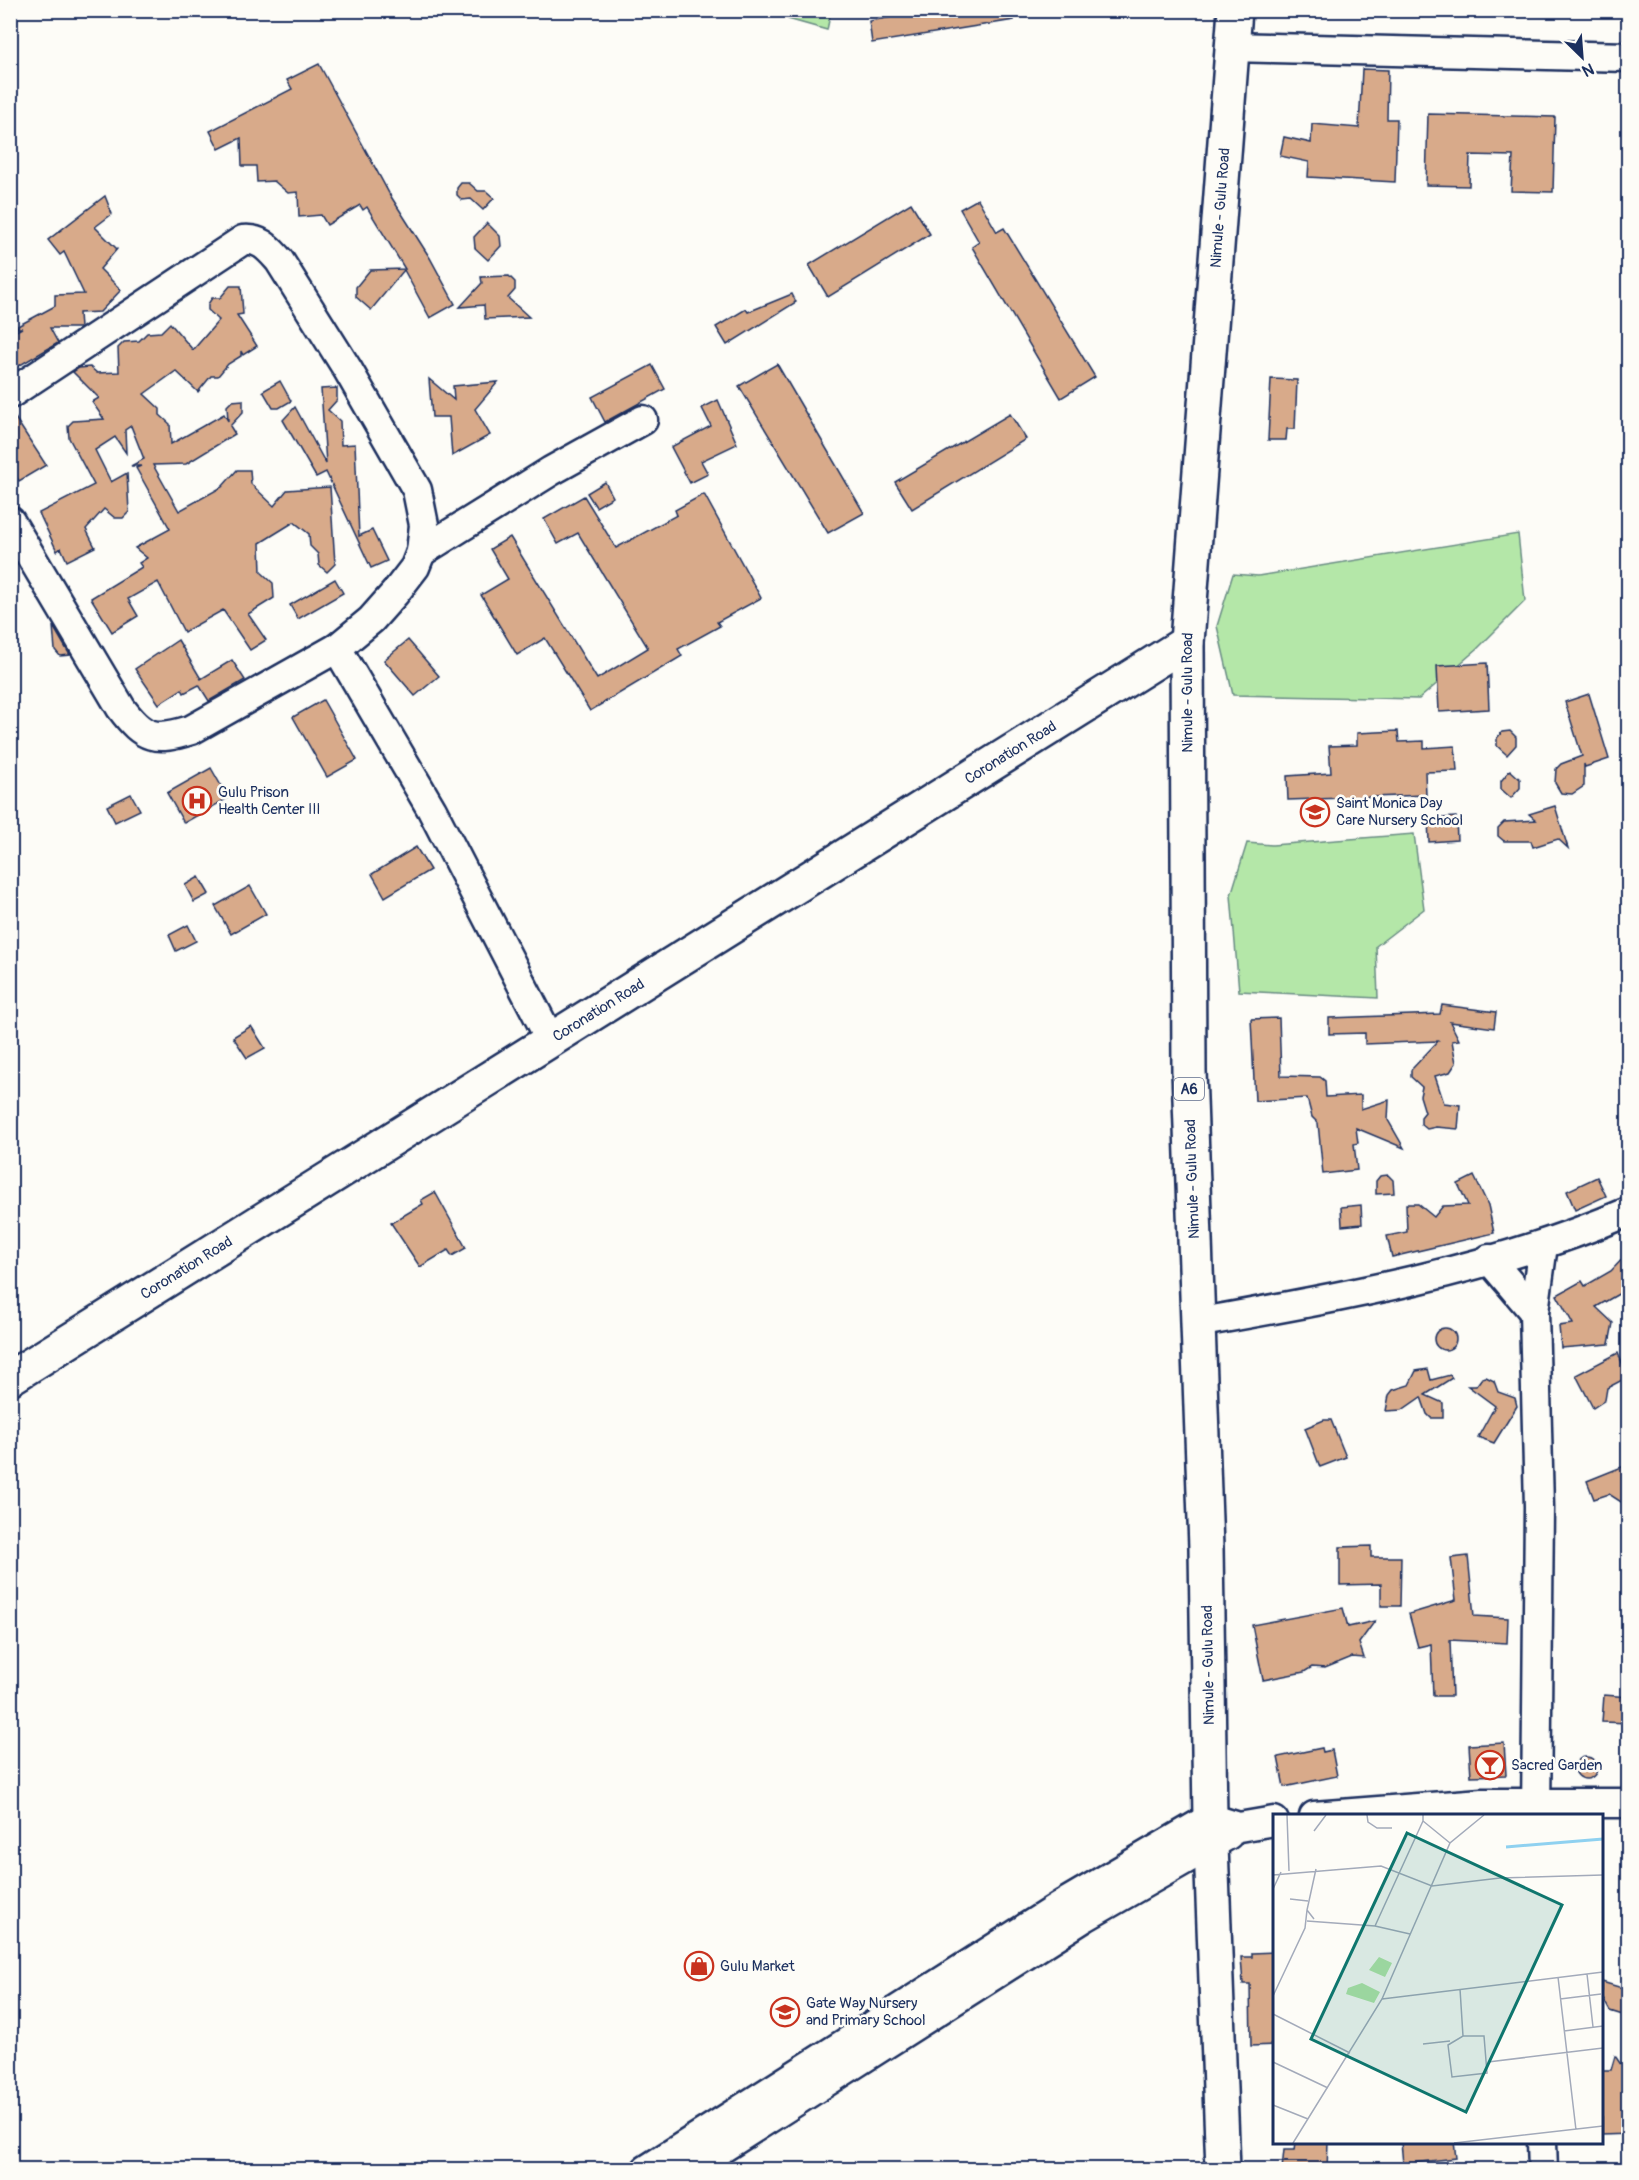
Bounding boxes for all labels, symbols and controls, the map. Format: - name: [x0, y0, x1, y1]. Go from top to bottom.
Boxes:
- north arrow: [1552, 27, 1612, 87]
- text: N: [1579, 58, 1597, 81]
- street label: Nimule - Gulu Road: [1206, 147, 1234, 269]
- street label: Nimule - Gulu Road: [1178, 632, 1198, 753]
- street label: Coronation Road: [961, 717, 1060, 789]
- place label: Gulu Prison Health Center III: [218, 783, 321, 819]
- hospital icon: Gulu Prison Health Center III: [181, 785, 213, 817]
- place label: Saint Monica Day Care Nursery School: [1336, 794, 1463, 830]
- school or university icon: Saint Monica Day Care Nursery School: [1299, 796, 1331, 828]
- street label: Coronation Road: [549, 975, 648, 1046]
- road number: A6: [1174, 1078, 1204, 1100]
- street label: Nimule - Gulu Road: [1181, 1119, 1204, 1239]
- street label: Coronation Road: [137, 1232, 236, 1304]
- street label: Nimule - Gulu Road: [1198, 1605, 1219, 1725]
- bar icon: Sacred Garden: [1474, 1749, 1506, 1781]
- place label: Sacred Garden: [1511, 1756, 1602, 1775]
- inset map: [1273, 1814, 1603, 2144]
- shop icon: Gulu Market: [683, 1950, 715, 1982]
- place label: Gulu Market: [720, 1957, 796, 1976]
- place label: Gate Way Nursery and Primary School: [806, 1994, 926, 2030]
- school or university icon: Gate Way Nursery and Primary School: [769, 1996, 801, 2028]

